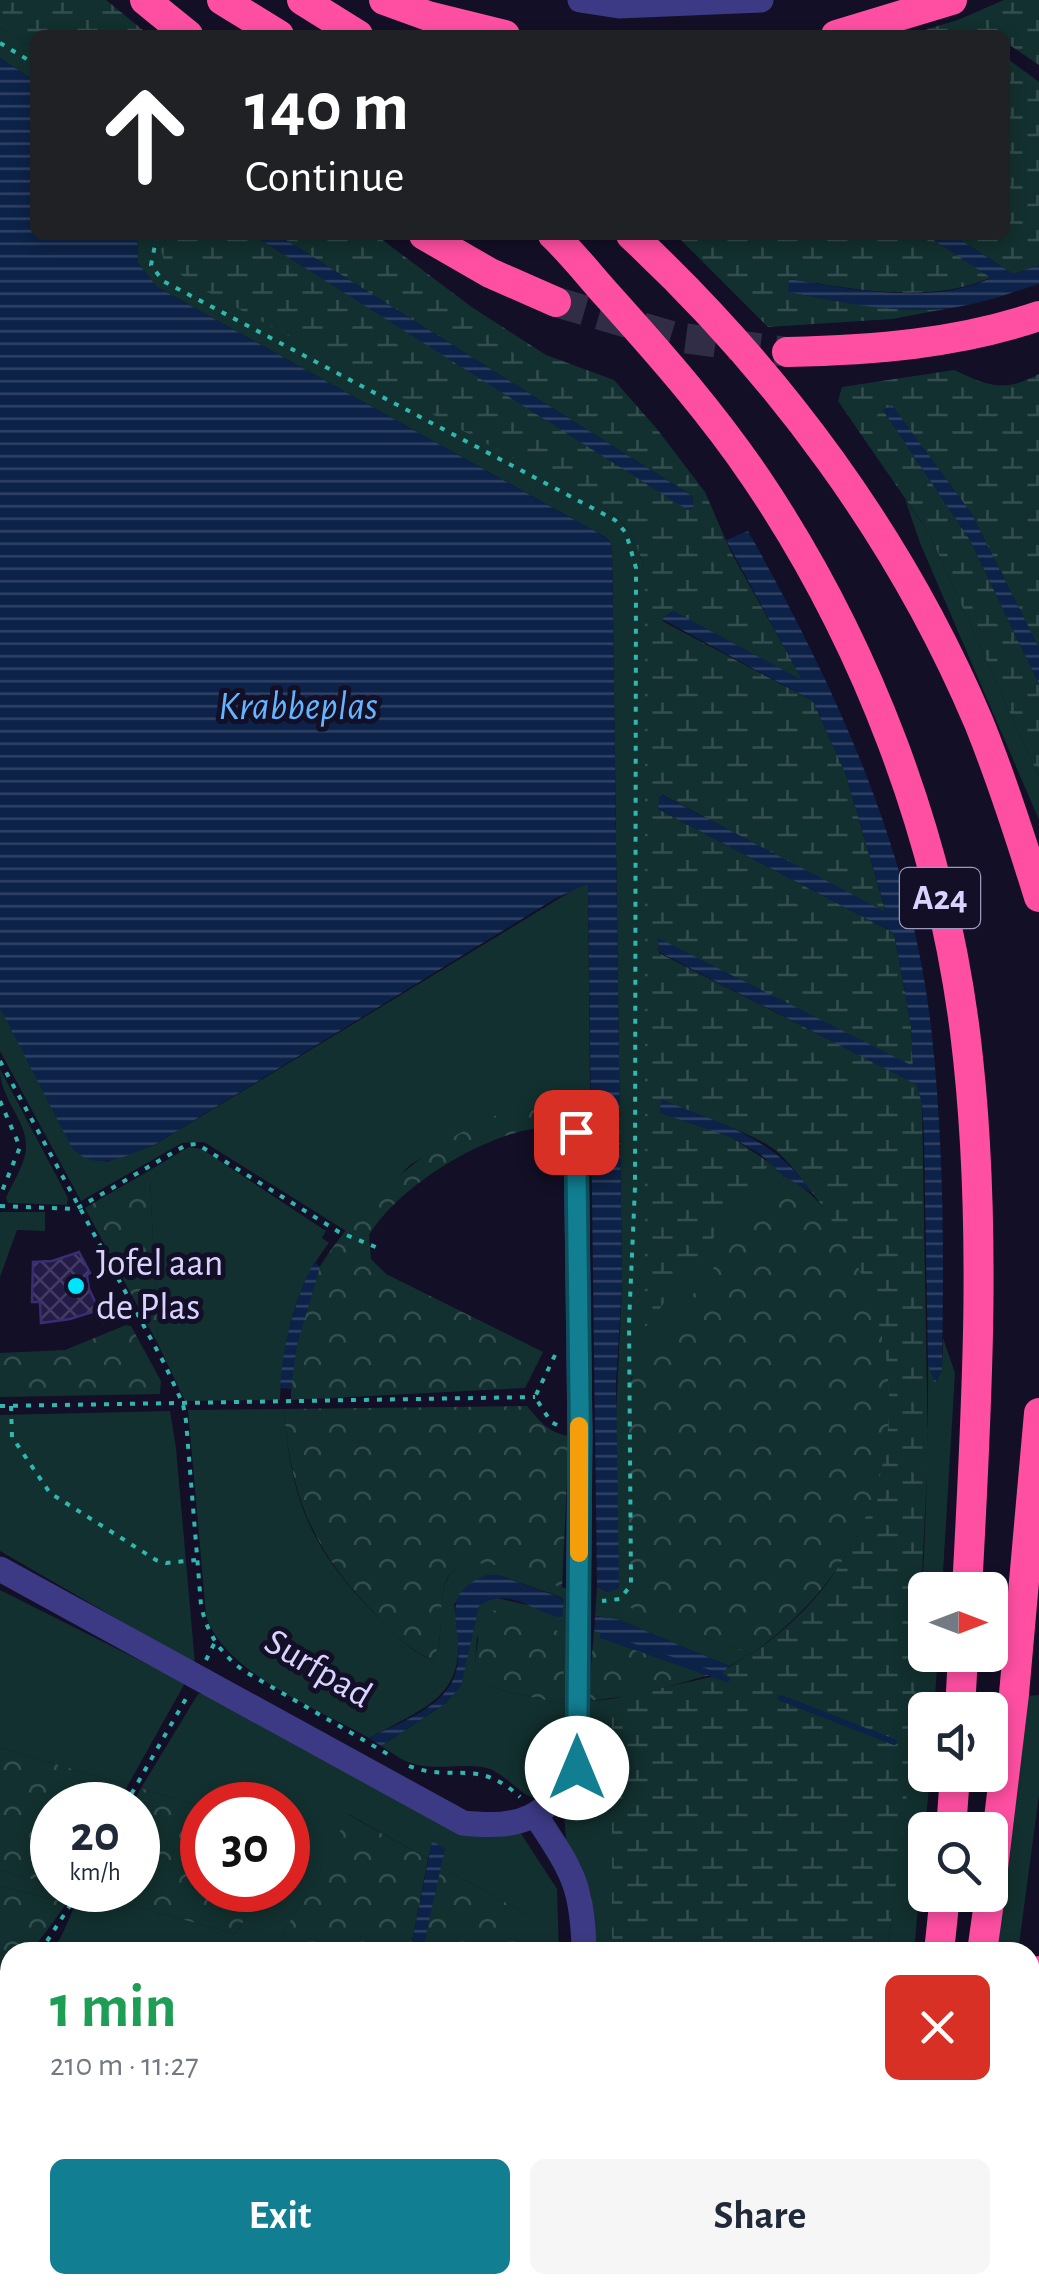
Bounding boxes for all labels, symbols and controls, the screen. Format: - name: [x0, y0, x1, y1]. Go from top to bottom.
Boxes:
- icon: ahead: [80, 70, 210, 200]
- text: 140 m: [245, 73, 409, 143]
- text: Continue: [245, 155, 404, 200]
- water label: Krabbeplas: [218, 687, 378, 727]
- road number: A24: [900, 868, 980, 928]
- pin: [534, 1090, 619, 1175]
- icon: arrive: [549, 1105, 604, 1160]
- place label: Jofel aan de Plas: [96, 1245, 223, 1327]
- marker: Jofel aan de Plas: [65, 1275, 87, 1297]
- north arrow: [908, 1572, 1008, 1672]
- map controls: [908, 1572, 1008, 1912]
- street label: Surfpad: [258, 1623, 378, 1715]
- button: sound: [908, 1692, 1008, 1792]
- position arrow: [525, 1716, 629, 1820]
- speed limit sign: 30: [180, 1782, 310, 1912]
- text: 20: [70, 1810, 120, 1860]
- button: search: [908, 1812, 1008, 1912]
- text: km/h: [69, 1860, 121, 1885]
- button: close: [885, 1975, 990, 2080]
- text: 1 min: [50, 1978, 176, 2038]
- text: 210 m · 11:27: [50, 2049, 198, 2081]
- button: Exit: [50, 2159, 510, 2274]
- button: Share: [530, 2159, 990, 2274]

